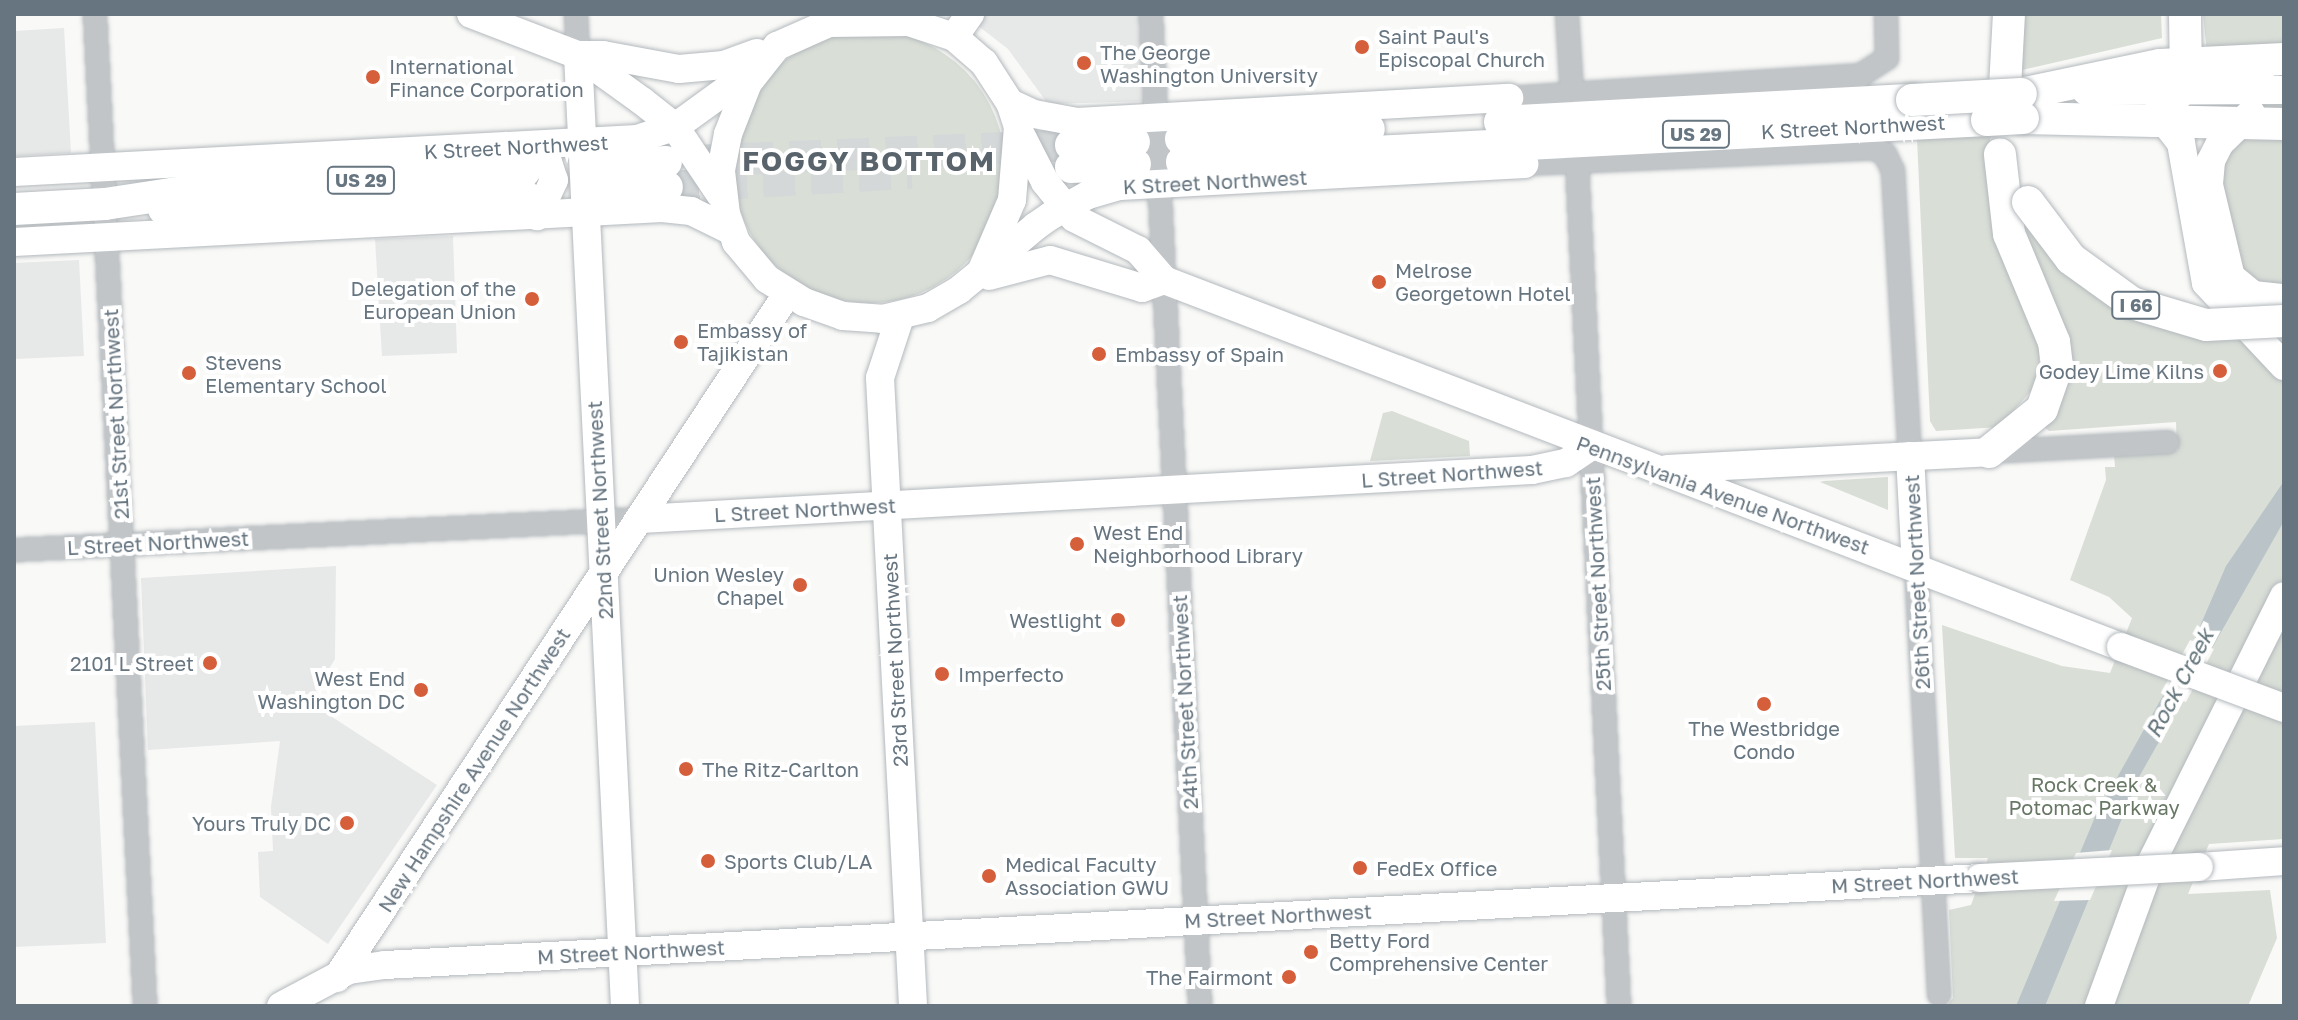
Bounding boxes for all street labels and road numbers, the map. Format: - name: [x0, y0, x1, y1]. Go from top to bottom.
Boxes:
- street label: K Street Northwest: [1760, 110, 1946, 144]
- road number: US 29: [1660, 120, 1732, 148]
- street label: K Street Northwest: [423, 130, 609, 164]
- street label: K Street Northwest: [1122, 165, 1308, 199]
- road number: US 29: [325, 166, 397, 194]
- road number: I 66: [2110, 291, 2162, 319]
- street label: 21st Street Northwest: [99, 308, 133, 520]
- street label: 22nd Street Northwest: [582, 400, 618, 620]
- street label: Pennsylvania Avenue Northwest: [1573, 431, 1873, 559]
- street label: L Street Northwest: [1360, 456, 1544, 492]
- street label: 26th Street Northwest: [1899, 474, 1935, 690]
- street label: 25th Street Northwest: [1580, 476, 1616, 692]
- street label: L Street Northwest: [713, 493, 897, 527]
- street label: L Street Northwest: [66, 526, 250, 560]
- street label: 23rd Street Northwest: [877, 552, 913, 768]
- street label: 24th Street Northwest: [1167, 594, 1203, 810]
- street label: New Hampshire Avenue Northwest: [373, 623, 575, 917]
- street label: M Street Northwest: [1830, 864, 2020, 898]
- street label: M Street Northwest: [1183, 899, 1373, 933]
- street label: M Street Northwest: [536, 935, 726, 969]

